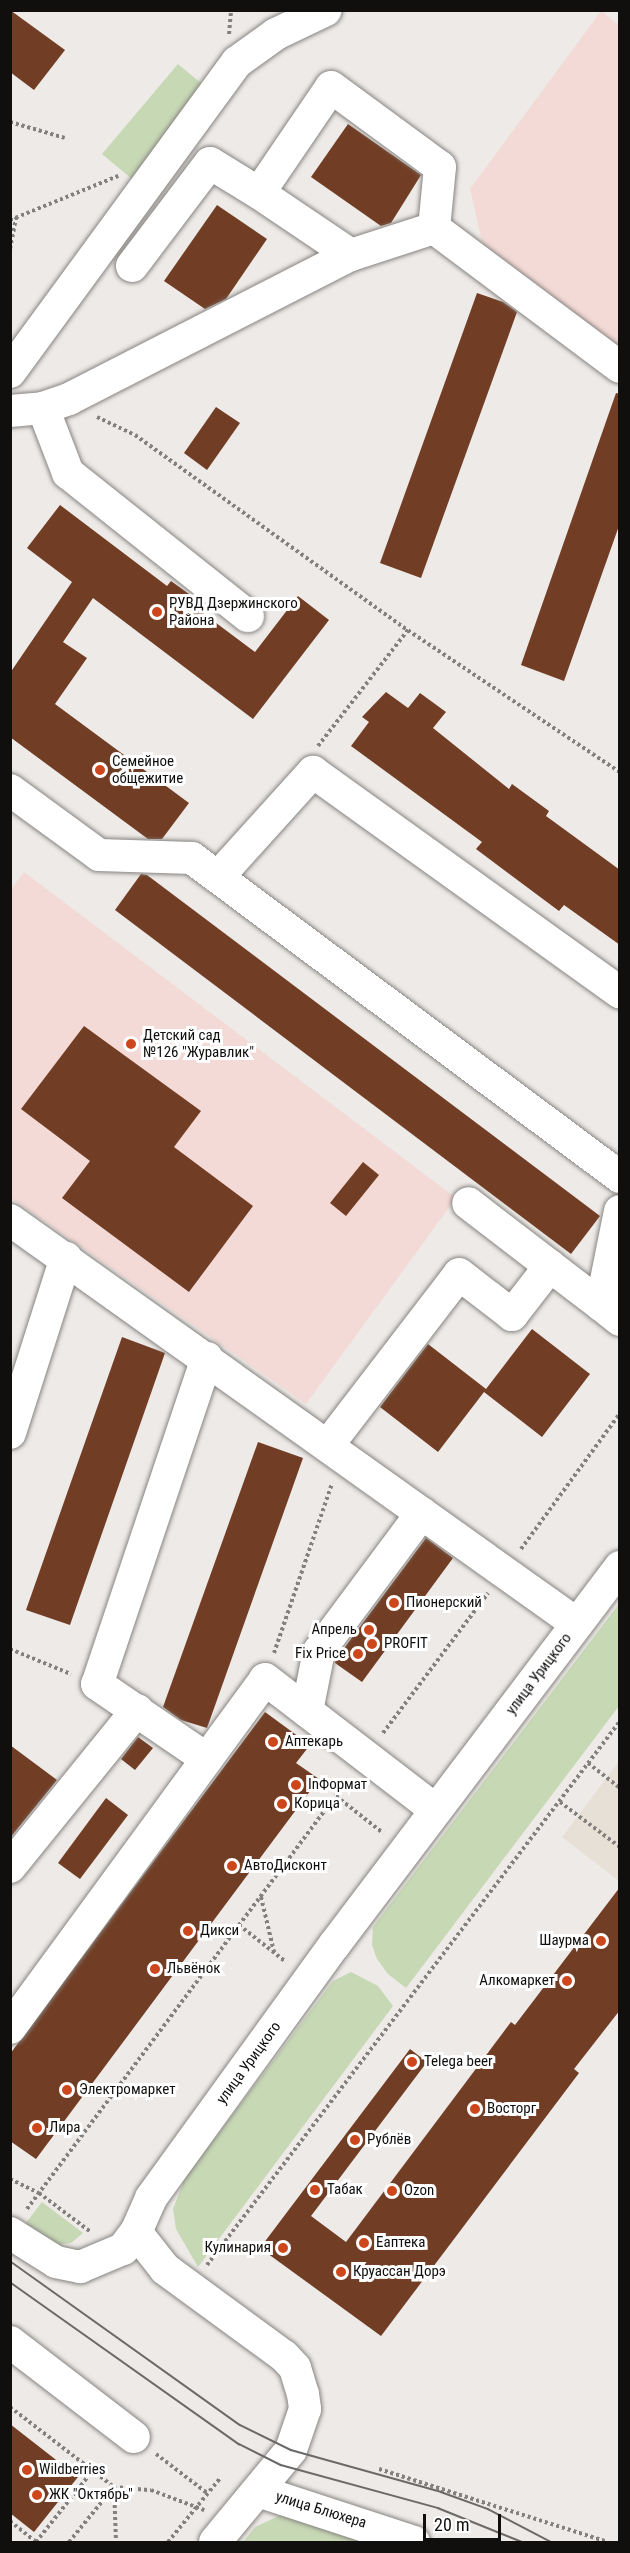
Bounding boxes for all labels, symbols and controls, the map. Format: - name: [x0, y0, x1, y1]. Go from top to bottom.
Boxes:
- place label: РУВД Дзержинского Района: [169, 594, 298, 629]
- marker: РУВД Дзержинского Района: [150, 605, 164, 619]
- place label: Семейное общежитие: [112, 752, 183, 787]
- marker: Семейное общежитие: [93, 763, 107, 777]
- place label: Детский сад №126 "Журавлик": [143, 1026, 254, 1061]
- marker: Детский сад №126 "Журавлик": [124, 1037, 138, 1051]
- place label: Пионерский: [406, 1594, 482, 1612]
- marker: Пионерский: [387, 1596, 401, 1610]
- place label: Апрель: [311, 1621, 357, 1639]
- marker: Апрель: [362, 1623, 376, 1637]
- street label: улица Урицкого: [502, 1630, 576, 1718]
- place label: PROFIT: [384, 1635, 428, 1653]
- marker: PROFIT: [365, 1637, 379, 1651]
- place label: Fix Price: [295, 1645, 346, 1663]
- marker: Fix Price: [351, 1647, 365, 1661]
- place label: Аптекарь: [285, 1733, 343, 1751]
- marker: Аптекарь: [266, 1735, 280, 1749]
- place label: InФормат: [308, 1776, 367, 1794]
- marker: InФормат: [289, 1778, 303, 1792]
- place label: Корица: [294, 1795, 340, 1813]
- marker: Корица: [275, 1797, 289, 1811]
- place label: АвтоДисконт: [244, 1857, 327, 1875]
- marker: АвтоДисконт: [225, 1859, 239, 1873]
- place label: Дикси: [200, 1922, 239, 1940]
- marker: Дикси: [181, 1924, 195, 1938]
- place label: Шаурма: [539, 1932, 589, 1950]
- marker: Шаурма: [594, 1934, 608, 1948]
- place label: Львёнок: [167, 1960, 220, 1978]
- marker: Львёнок: [148, 1962, 162, 1976]
- place label: Алкомаркет: [479, 1972, 555, 1990]
- marker: Алкомаркет: [560, 1974, 574, 1988]
- street label: улица Урицкого: [213, 2018, 285, 2108]
- place label: Telega beer: [424, 2053, 493, 2071]
- marker: Telega beer: [405, 2055, 419, 2069]
- place label: Электромаркет: [79, 2081, 176, 2099]
- marker: Электромаркет: [60, 2083, 74, 2097]
- place label: Восторг: [487, 2100, 536, 2118]
- marker: Восторг: [468, 2102, 482, 2116]
- place label: Лира: [49, 2119, 80, 2137]
- marker: Лира: [30, 2121, 44, 2135]
- place label: Рублёв: [367, 2131, 411, 2149]
- marker: Рублёв: [348, 2133, 362, 2147]
- place label: Табак: [327, 2181, 363, 2199]
- place label: Ozon: [404, 2182, 434, 2200]
- marker: Табак: [308, 2183, 322, 2197]
- marker: Ozon: [385, 2184, 399, 2198]
- place label: Еаптека: [376, 2234, 425, 2252]
- marker: Еаптека: [357, 2236, 371, 2250]
- place label: Кулинария: [205, 2239, 271, 2257]
- marker: Кулинария: [276, 2241, 290, 2255]
- place label: Круассан Дорэ: [353, 2263, 446, 2281]
- marker: Круассан Дорэ: [334, 2265, 348, 2279]
- place label: Wildberries: [39, 2461, 106, 2479]
- marker: Wildberries: [20, 2463, 34, 2477]
- place label: ЖК "Октябрь": [49, 2486, 133, 2504]
- marker: ЖК "Октябрь": [30, 2488, 44, 2502]
- street label: улица Блюхера: [273, 2488, 369, 2532]
- scale bar: [426, 2502, 504, 2540]
- text: 20 m: [434, 2514, 469, 2535]

